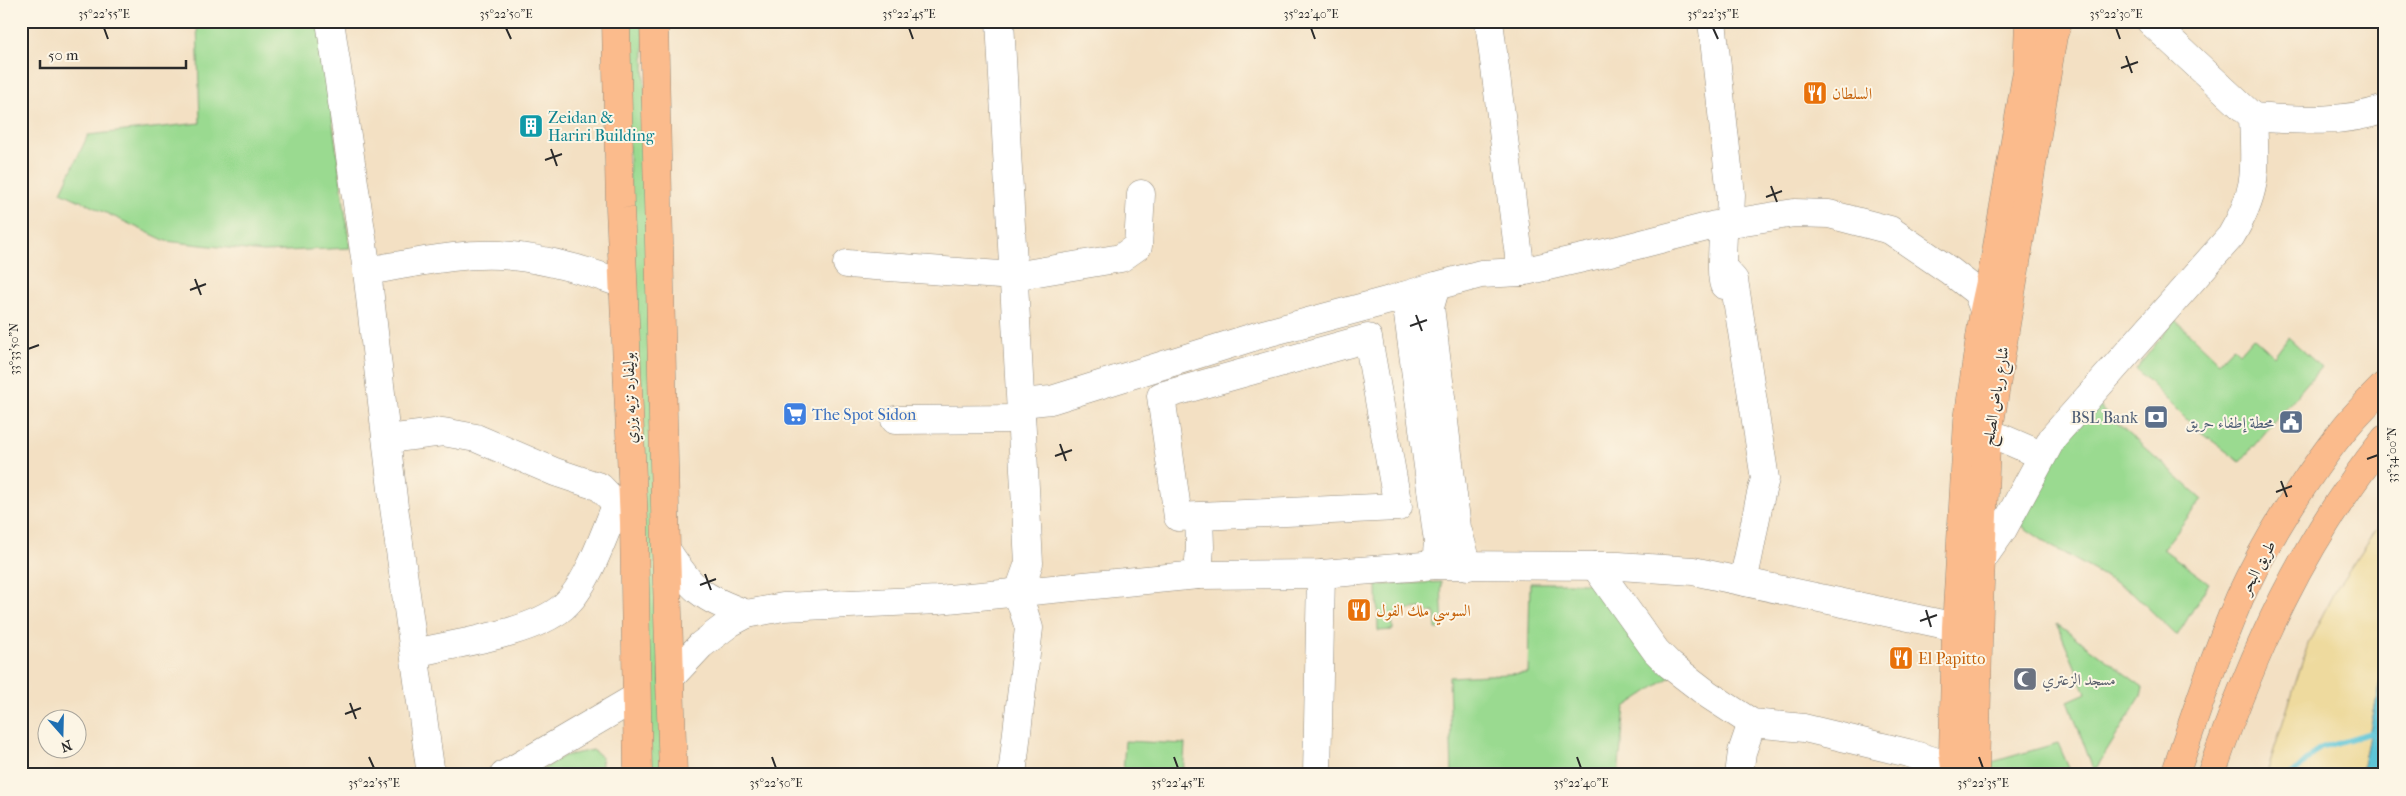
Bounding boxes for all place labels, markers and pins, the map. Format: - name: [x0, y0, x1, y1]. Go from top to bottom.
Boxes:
- restaurant icon: السلطان: [1802, 80, 1828, 106]
- place label: السلطان: [1832, 84, 1872, 103]
- place label: Zeidan & Hariri Building: [548, 108, 655, 145]
- building icon: Zeidan & Hariri Building: [518, 113, 544, 139]
- supermarket icon: The Spot Sidon: [782, 401, 808, 427]
- bank icon: BSL Bank: [2143, 404, 2169, 430]
- place label: The Spot Sidon: [812, 405, 917, 424]
- place label: BSL Bank: [2071, 408, 2139, 427]
- public building icon: محطة إطفاء حريق: [2278, 409, 2304, 435]
- place label: محطة إطفاء حريق: [2185, 413, 2274, 433]
- restaurant icon: السوسي ملك الفول: [1346, 597, 1372, 623]
- place label: السوسي ملك الفول: [1376, 601, 1471, 626]
- restaurant icon: El Papitto: [1888, 645, 1914, 671]
- place label: El Papitto: [1918, 649, 1985, 668]
- mosque icon: مسجد الزعتري: [2012, 666, 2038, 692]
- place label: مسجد الزعتري: [2042, 670, 2116, 692]

